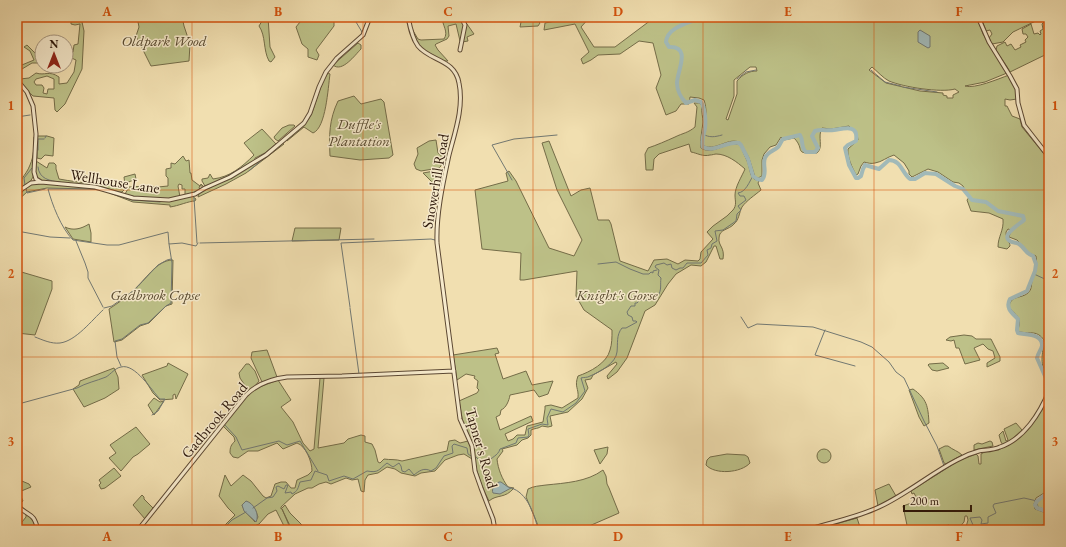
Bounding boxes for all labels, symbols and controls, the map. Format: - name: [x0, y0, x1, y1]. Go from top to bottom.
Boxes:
- text: A: [101, 3, 112, 20]
- text: B: [274, 3, 282, 20]
- text: C: [443, 3, 453, 20]
- text: D: [613, 3, 623, 20]
- text: E: [784, 3, 792, 20]
- text: F: [955, 3, 963, 20]
- park label: Oldpark Wood: [121, 31, 207, 50]
- north arrow: [34, 34, 74, 74]
- text: N: [50, 37, 59, 51]
- text: 1: [8, 97, 15, 114]
- text: 1: [1052, 97, 1059, 114]
- park label: Duffle's Plantation: [328, 114, 390, 150]
- street label: Snowerhill Road: [417, 132, 453, 230]
- street label: Wellhouse Lane: [69, 165, 161, 197]
- text: 2: [8, 265, 15, 282]
- text: 2: [1052, 265, 1059, 282]
- park label: Gadbrook Copse: [110, 285, 201, 304]
- park label: Knight's Gorse: [575, 285, 659, 304]
- street label: Gadbrook Road: [177, 378, 252, 462]
- street label: Tapner's Road: [461, 405, 503, 491]
- text: 3: [8, 433, 15, 450]
- text: 3: [1052, 433, 1059, 450]
- scale bar: [904, 487, 971, 513]
- text: 200 m: [910, 493, 940, 509]
- text: A: [101, 528, 112, 545]
- text: B: [274, 528, 282, 545]
- text: C: [443, 528, 453, 545]
- text: D: [613, 528, 623, 545]
- text: E: [784, 528, 792, 545]
- text: F: [955, 528, 963, 545]

